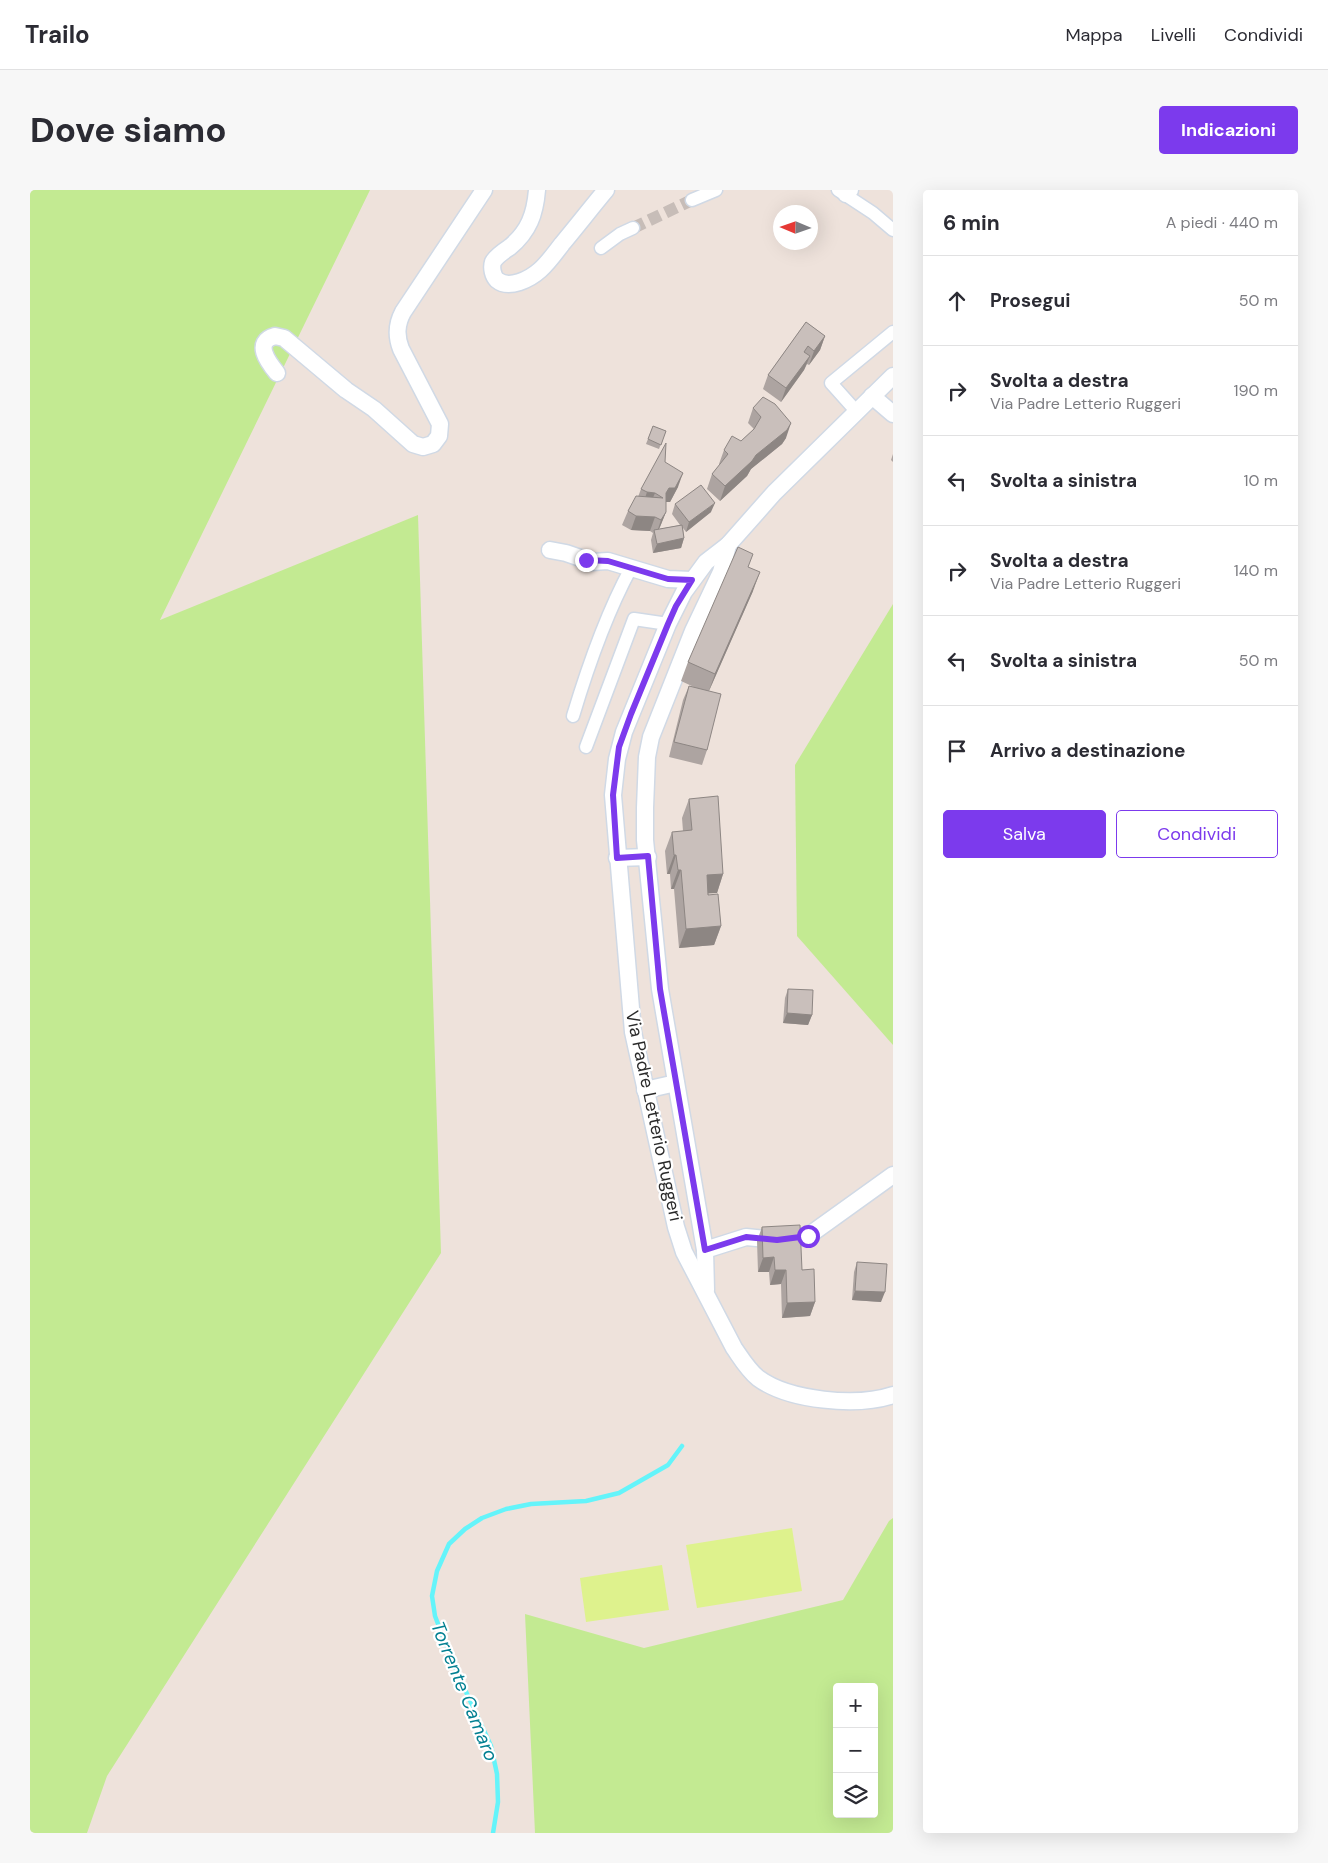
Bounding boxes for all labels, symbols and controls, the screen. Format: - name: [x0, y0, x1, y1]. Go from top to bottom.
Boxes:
- text: Trailo: [25, 19, 90, 50]
- text: Mappa: [1065, 23, 1123, 47]
- text: Livelli: [1151, 23, 1196, 47]
- text: Condividi: [1224, 23, 1303, 47]
- button: Indicazioni: [1159, 106, 1298, 154]
- text: Dove siamo: [30, 107, 227, 153]
- north arrow: [773, 205, 818, 250]
- text: 6 min: [943, 209, 1000, 237]
- text: A piedi · 440 m: [1166, 212, 1278, 233]
- icon: ahead: [943, 287, 971, 315]
- text: Prosegui: [990, 288, 1070, 313]
- text: 50 m: [1239, 290, 1278, 311]
- text: Svolta a destra: [990, 368, 1129, 393]
- icon: right: [943, 377, 971, 405]
- text: 190 m: [1234, 380, 1278, 401]
- text: Via Padre Letterio Ruggeri: [990, 393, 1181, 414]
- icon: left: [943, 467, 971, 495]
- text: Svolta a sinistra: [990, 468, 1137, 493]
- text: 10 m: [1244, 470, 1278, 491]
- text: Svolta a destra: [990, 548, 1129, 573]
- route end: [575, 549, 598, 572]
- icon: right: [943, 557, 971, 585]
- text: 140 m: [1234, 560, 1278, 581]
- text: Via Padre Letterio Ruggeri: [990, 573, 1181, 594]
- icon: left: [943, 647, 971, 675]
- text: Svolta a sinistra: [990, 648, 1137, 673]
- text: 50 m: [1239, 650, 1278, 671]
- icon: arrive: [943, 737, 971, 765]
- text: Arrivo a destinazione: [990, 738, 1185, 763]
- button: Salva: [943, 810, 1106, 858]
- button: Condividi: [1116, 810, 1278, 858]
- street label: Via Padre Letterio Ruggeri: [620, 1008, 688, 1224]
- route start: [797, 1225, 820, 1248]
- water label: Torrente Camaro: [425, 1618, 504, 1765]
- map controls: [833, 1683, 878, 1818]
- button: +: [833, 1683, 878, 1728]
- button: −: [833, 1728, 878, 1773]
- button: layers: [833, 1773, 878, 1818]

